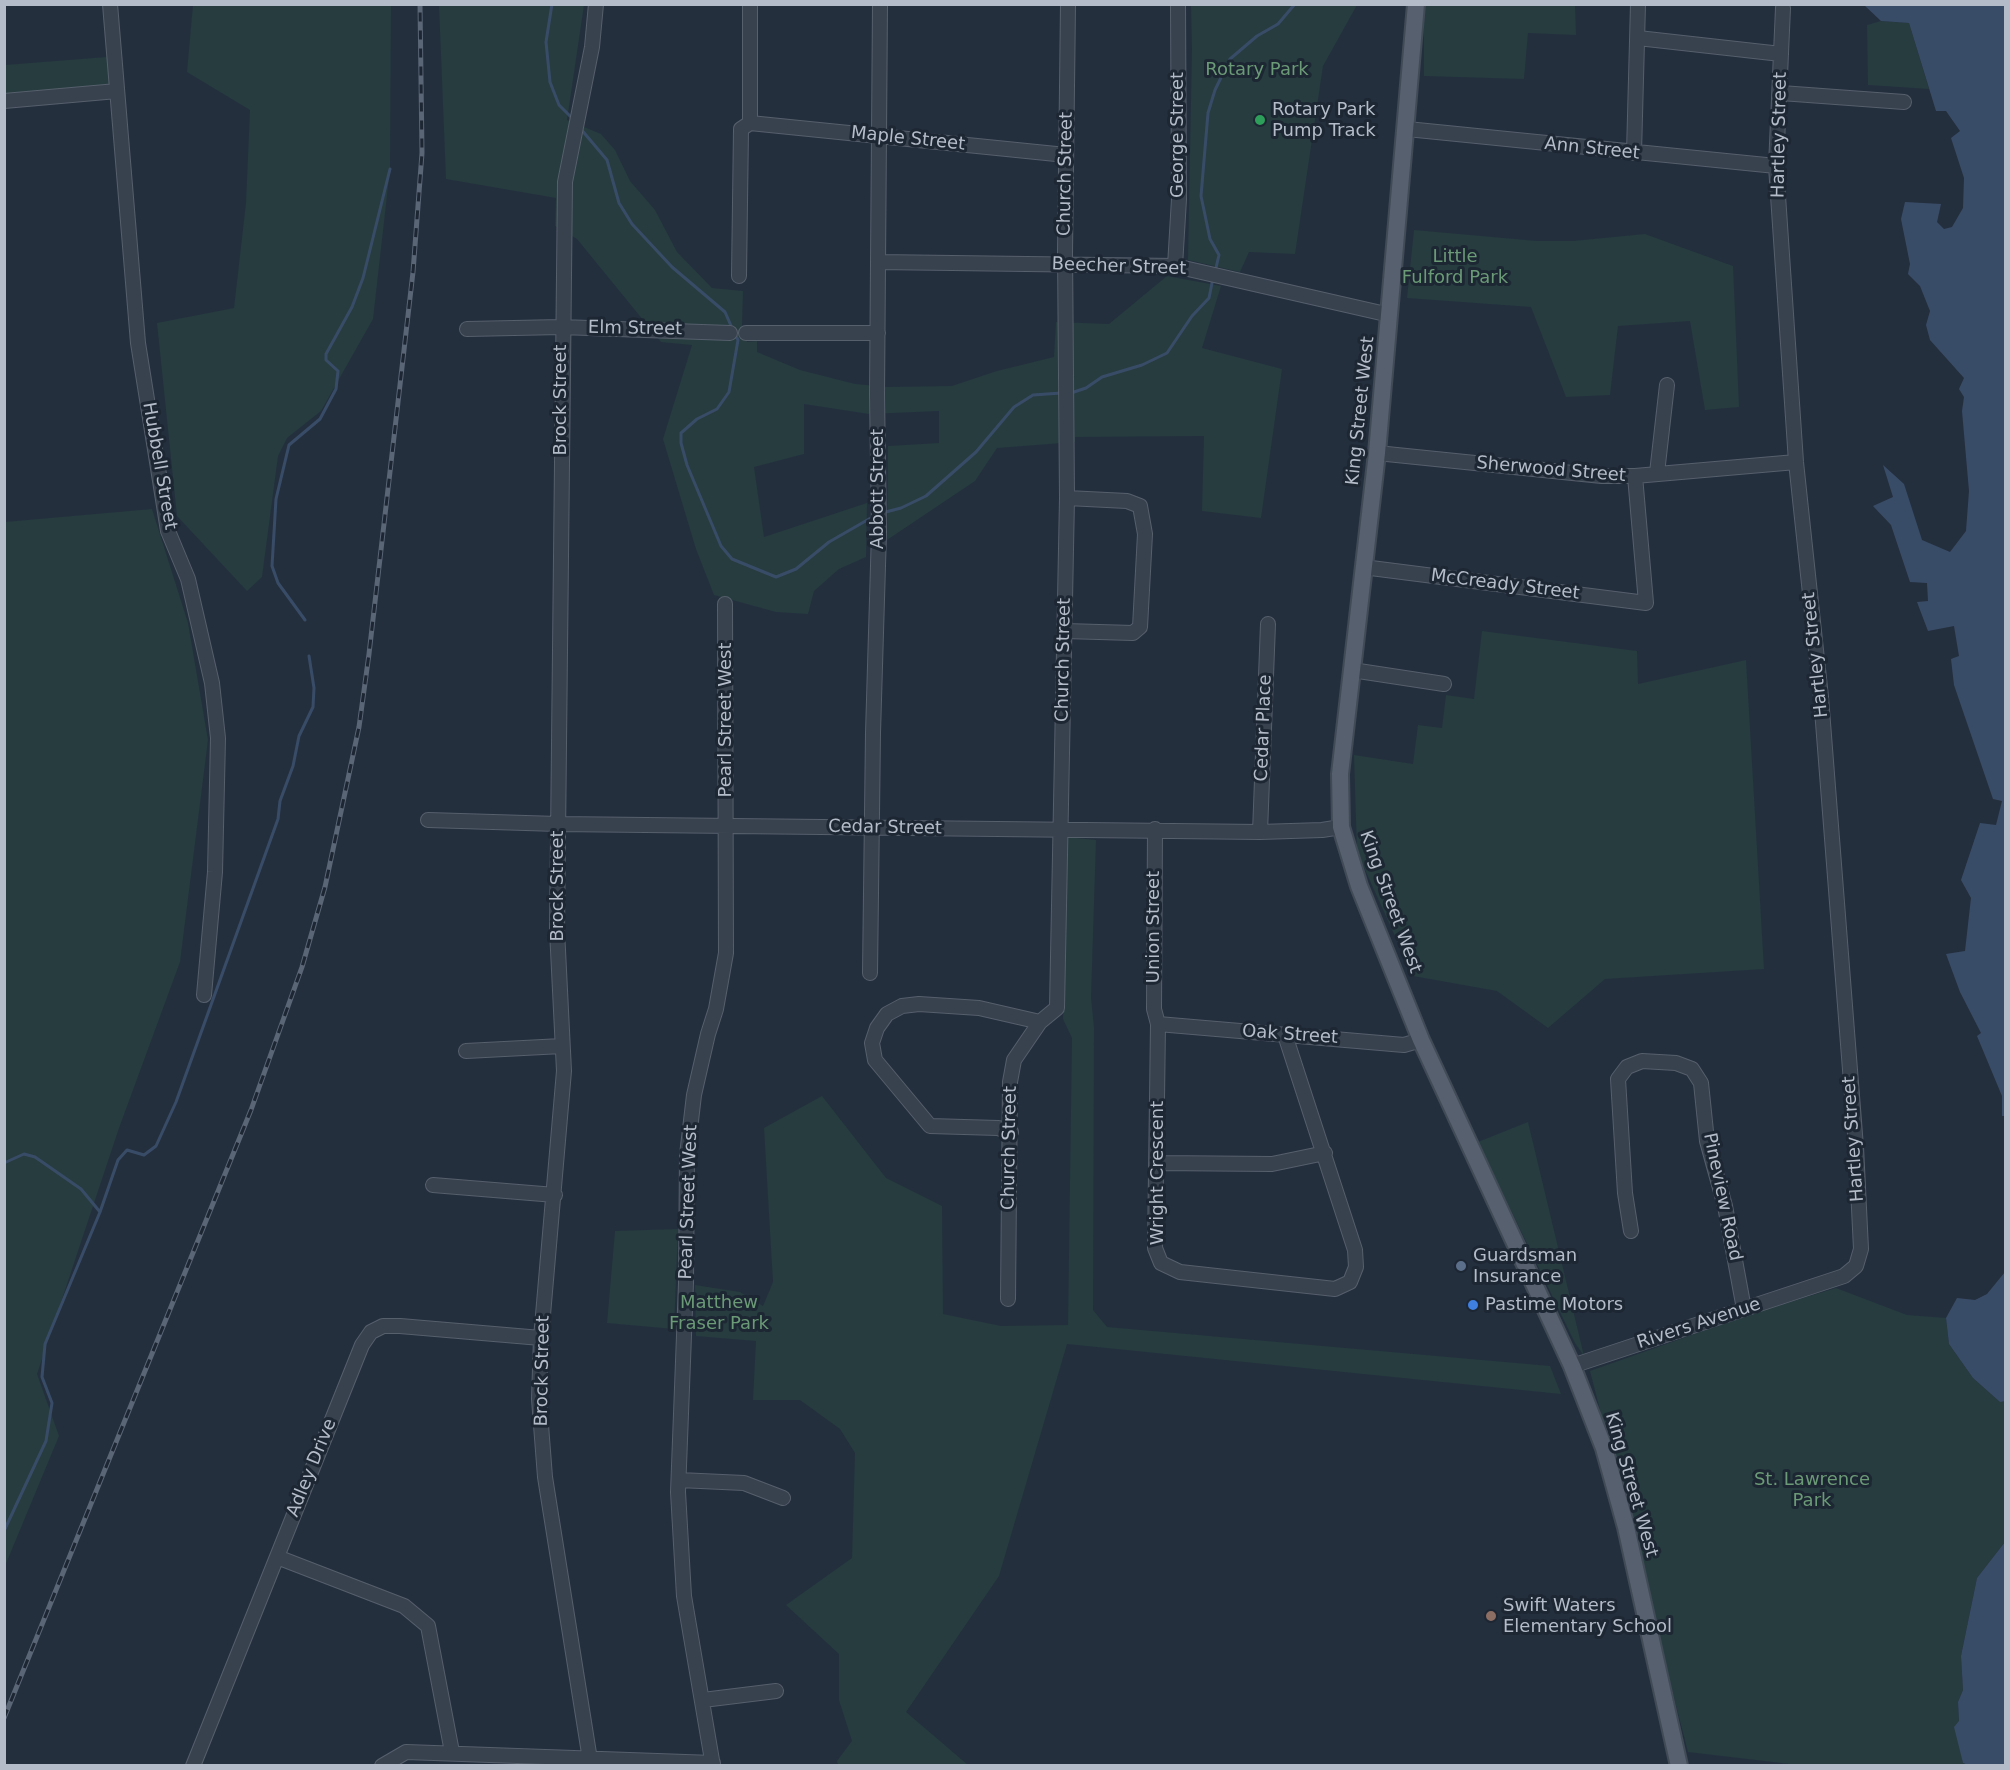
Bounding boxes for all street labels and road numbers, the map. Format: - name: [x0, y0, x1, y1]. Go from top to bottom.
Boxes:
- street label: George Street: [1167, 72, 1189, 198]
- street label: Hartley Street: [1768, 72, 1792, 198]
- street label: Church Street: [1054, 112, 1078, 236]
- street label: Maple Street: [850, 122, 966, 156]
- street label: Ann Street: [1543, 133, 1641, 165]
- street label: Beecher Street: [1051, 254, 1187, 280]
- street label: Elm Street: [588, 317, 682, 341]
- street label: King Street West: [1342, 335, 1380, 487]
- street label: Brock Street: [550, 344, 572, 456]
- street label: Hubbell Street: [137, 400, 181, 532]
- street label: Abbott Street: [867, 429, 889, 549]
- street label: Sherwood Street: [1475, 453, 1627, 487]
- street label: McCready Street: [1429, 565, 1581, 605]
- street label: Hartley Street: [1799, 591, 1833, 719]
- street label: Church Street: [1052, 598, 1076, 722]
- street label: Pearl Street West: [715, 642, 737, 798]
- street label: Cedar Place: [1251, 674, 1277, 782]
- street label: Cedar Street: [828, 816, 942, 840]
- street label: King Street West: [1354, 828, 1426, 976]
- street label: Brock Street: [547, 830, 569, 942]
- street label: Union Street: [1143, 871, 1165, 983]
- street label: Oak Street: [1241, 1021, 1339, 1049]
- street label: Hartley Street: [1839, 1075, 1869, 1203]
- street label: Church Street: [998, 1086, 1022, 1210]
- street label: Wright Crescent: [1147, 1101, 1169, 1245]
- street label: Pearl Street West: [675, 1124, 703, 1280]
- street label: Pineview Road: [1698, 1131, 1746, 1263]
- street label: Rivers Avenue: [1635, 1294, 1763, 1354]
- street label: Brock Street: [531, 1315, 555, 1427]
- street label: King Street West: [1600, 1410, 1662, 1560]
- street label: Adley Drive: [283, 1416, 341, 1520]

